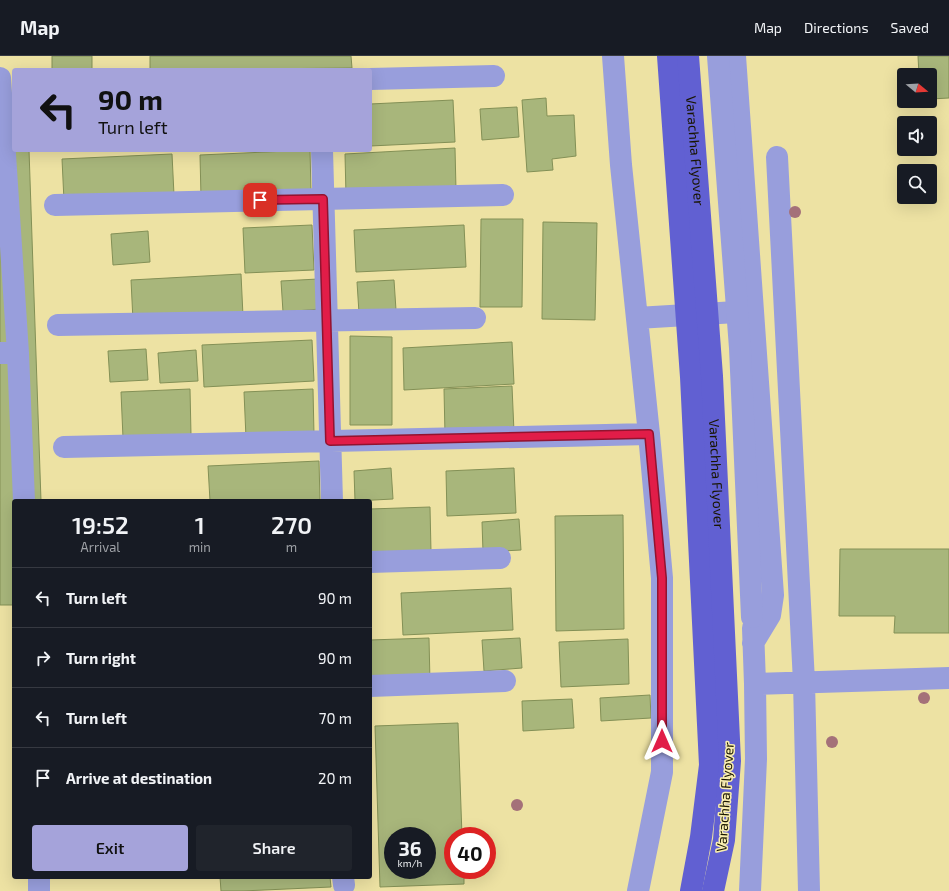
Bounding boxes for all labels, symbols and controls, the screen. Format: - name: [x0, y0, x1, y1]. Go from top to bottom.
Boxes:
- text: Map: [20, 16, 60, 39]
- text: Map: [754, 19, 782, 36]
- text: Directions: [804, 19, 869, 36]
- text: Saved: [891, 19, 929, 36]
- north arrow: [897, 68, 937, 108]
- map controls: [897, 68, 937, 204]
- text: 90 m: [98, 82, 163, 116]
- icon: left: [32, 84, 84, 136]
- street label: Varachha Flyover: [683, 95, 708, 207]
- text: Turn left: [98, 116, 168, 138]
- button: sound: [897, 116, 937, 156]
- button: search: [897, 164, 937, 204]
- pin: [243, 183, 277, 217]
- icon: arrive: [249, 189, 271, 211]
- street label: Varachha Flyover: [706, 419, 728, 530]
- text: 19:52: [72, 510, 129, 539]
- text: 1: [195, 510, 205, 539]
- text: 270: [271, 510, 312, 539]
- text: Arrival: [81, 539, 120, 555]
- text: min: [189, 539, 211, 555]
- text: m: [286, 539, 297, 555]
- icon: left: [32, 587, 54, 609]
- text: Turn left: [66, 589, 127, 607]
- text: 90 m: [318, 589, 352, 607]
- icon: right: [32, 647, 54, 669]
- text: Turn right: [66, 649, 136, 667]
- text: 90 m: [318, 649, 352, 667]
- icon: left: [32, 707, 54, 729]
- text: Turn left: [66, 709, 127, 727]
- text: 70 m: [319, 709, 352, 727]
- position arrow: [641, 720, 683, 762]
- street label: Varachha Flyover: [712, 741, 737, 852]
- icon: arrive: [32, 767, 54, 789]
- text: Arrive at destination: [66, 769, 212, 787]
- text: 20 m: [318, 769, 352, 787]
- button: Exit: [32, 825, 188, 871]
- button: Share: [196, 825, 352, 871]
- speed limit sign: 40: [444, 827, 496, 879]
- text: 36: [398, 836, 422, 860]
- text: km/h: [398, 857, 422, 869]

